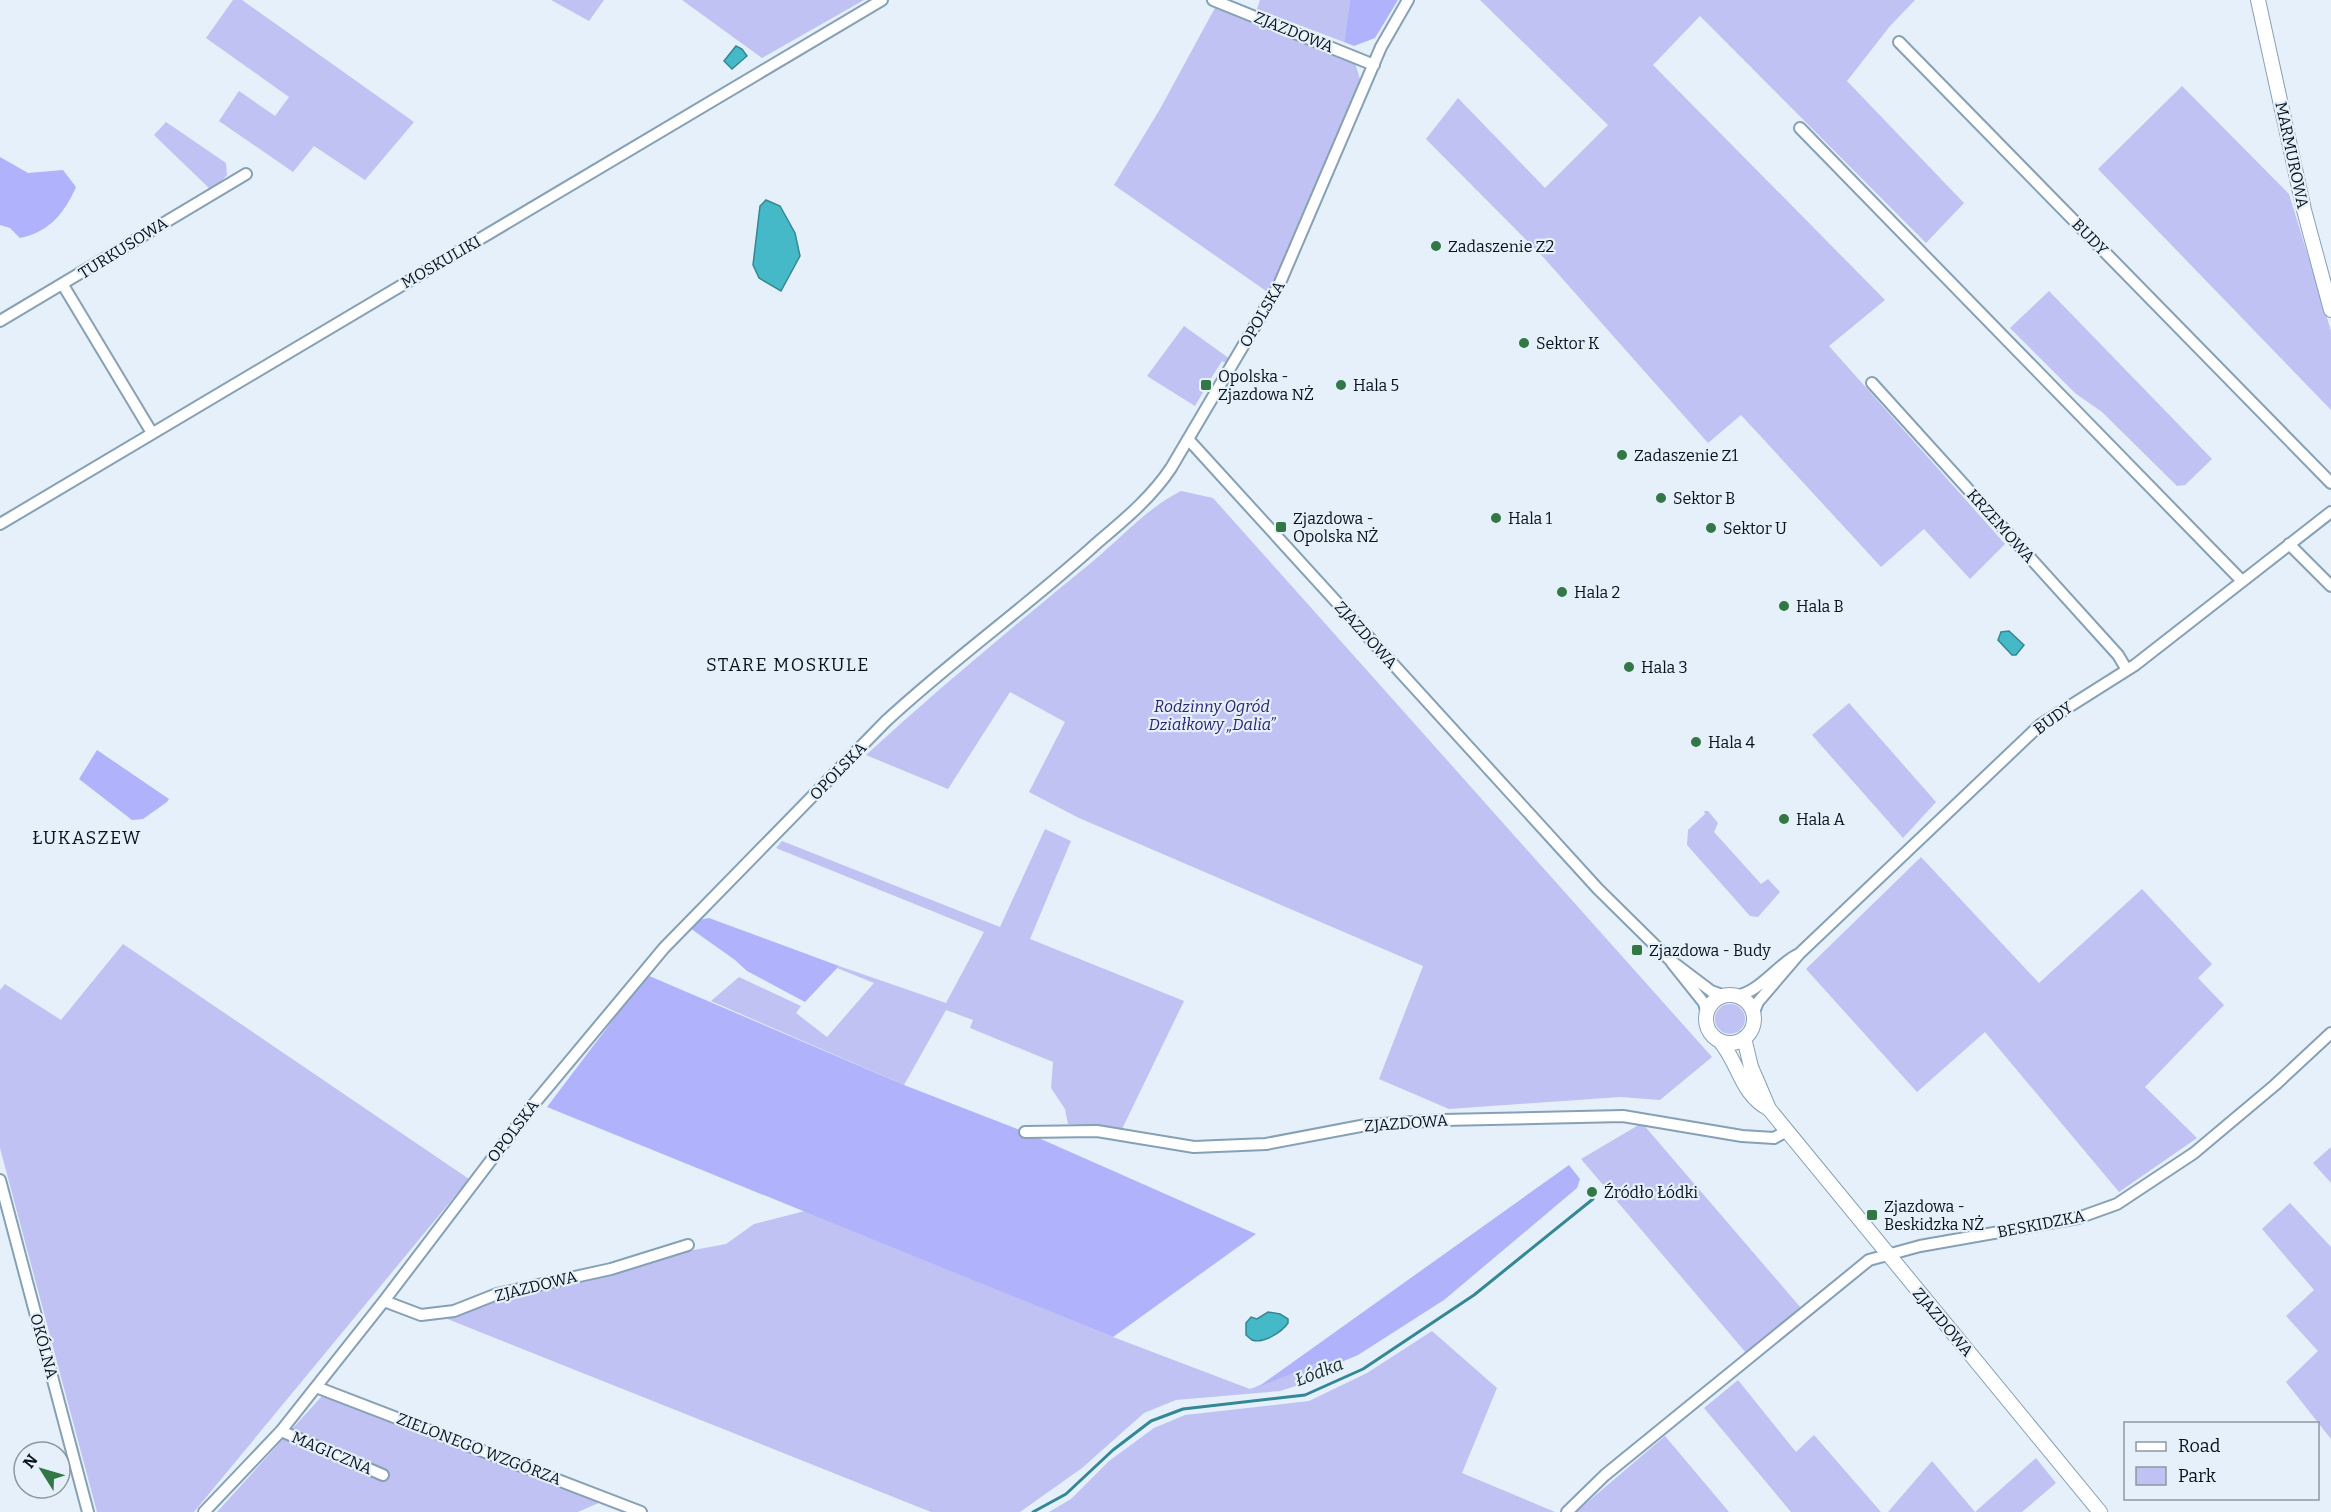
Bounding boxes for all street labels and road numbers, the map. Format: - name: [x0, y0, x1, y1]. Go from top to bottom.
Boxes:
- street label: ZJAZDOWA: [1252, 7, 1337, 57]
- street label: MARMUROWA: [2271, 100, 2313, 211]
- street label: TURKUSOWA: [75, 213, 171, 283]
- street label: BUDY: [2068, 215, 2112, 260]
- street label: MOSKULIKI: [398, 232, 484, 292]
- street label: OPOLSKA: [1235, 277, 1289, 350]
- street label: KRZEMOWA: [1963, 485, 2039, 567]
- street label: ZJAZDOWA: [1331, 597, 1402, 673]
- street label: BUDY: [2030, 697, 2077, 738]
- street label: OPOLSKA: [806, 738, 871, 804]
- street label: OPOLSKA: [483, 1096, 543, 1166]
- street label: ZJAZDOWA: [1363, 1111, 1449, 1135]
- street label: BESKIDZKA: [1996, 1206, 2087, 1242]
- street label: ZJAZDOWA: [493, 1266, 580, 1305]
- street label: ZJAZDOWA: [1909, 1284, 1978, 1361]
- street label: OKÓLNA: [26, 1311, 63, 1381]
- street label: ZIELONEGO WZGÓRZA: [394, 1408, 565, 1489]
- street label: MAGICZNA: [289, 1428, 376, 1479]

